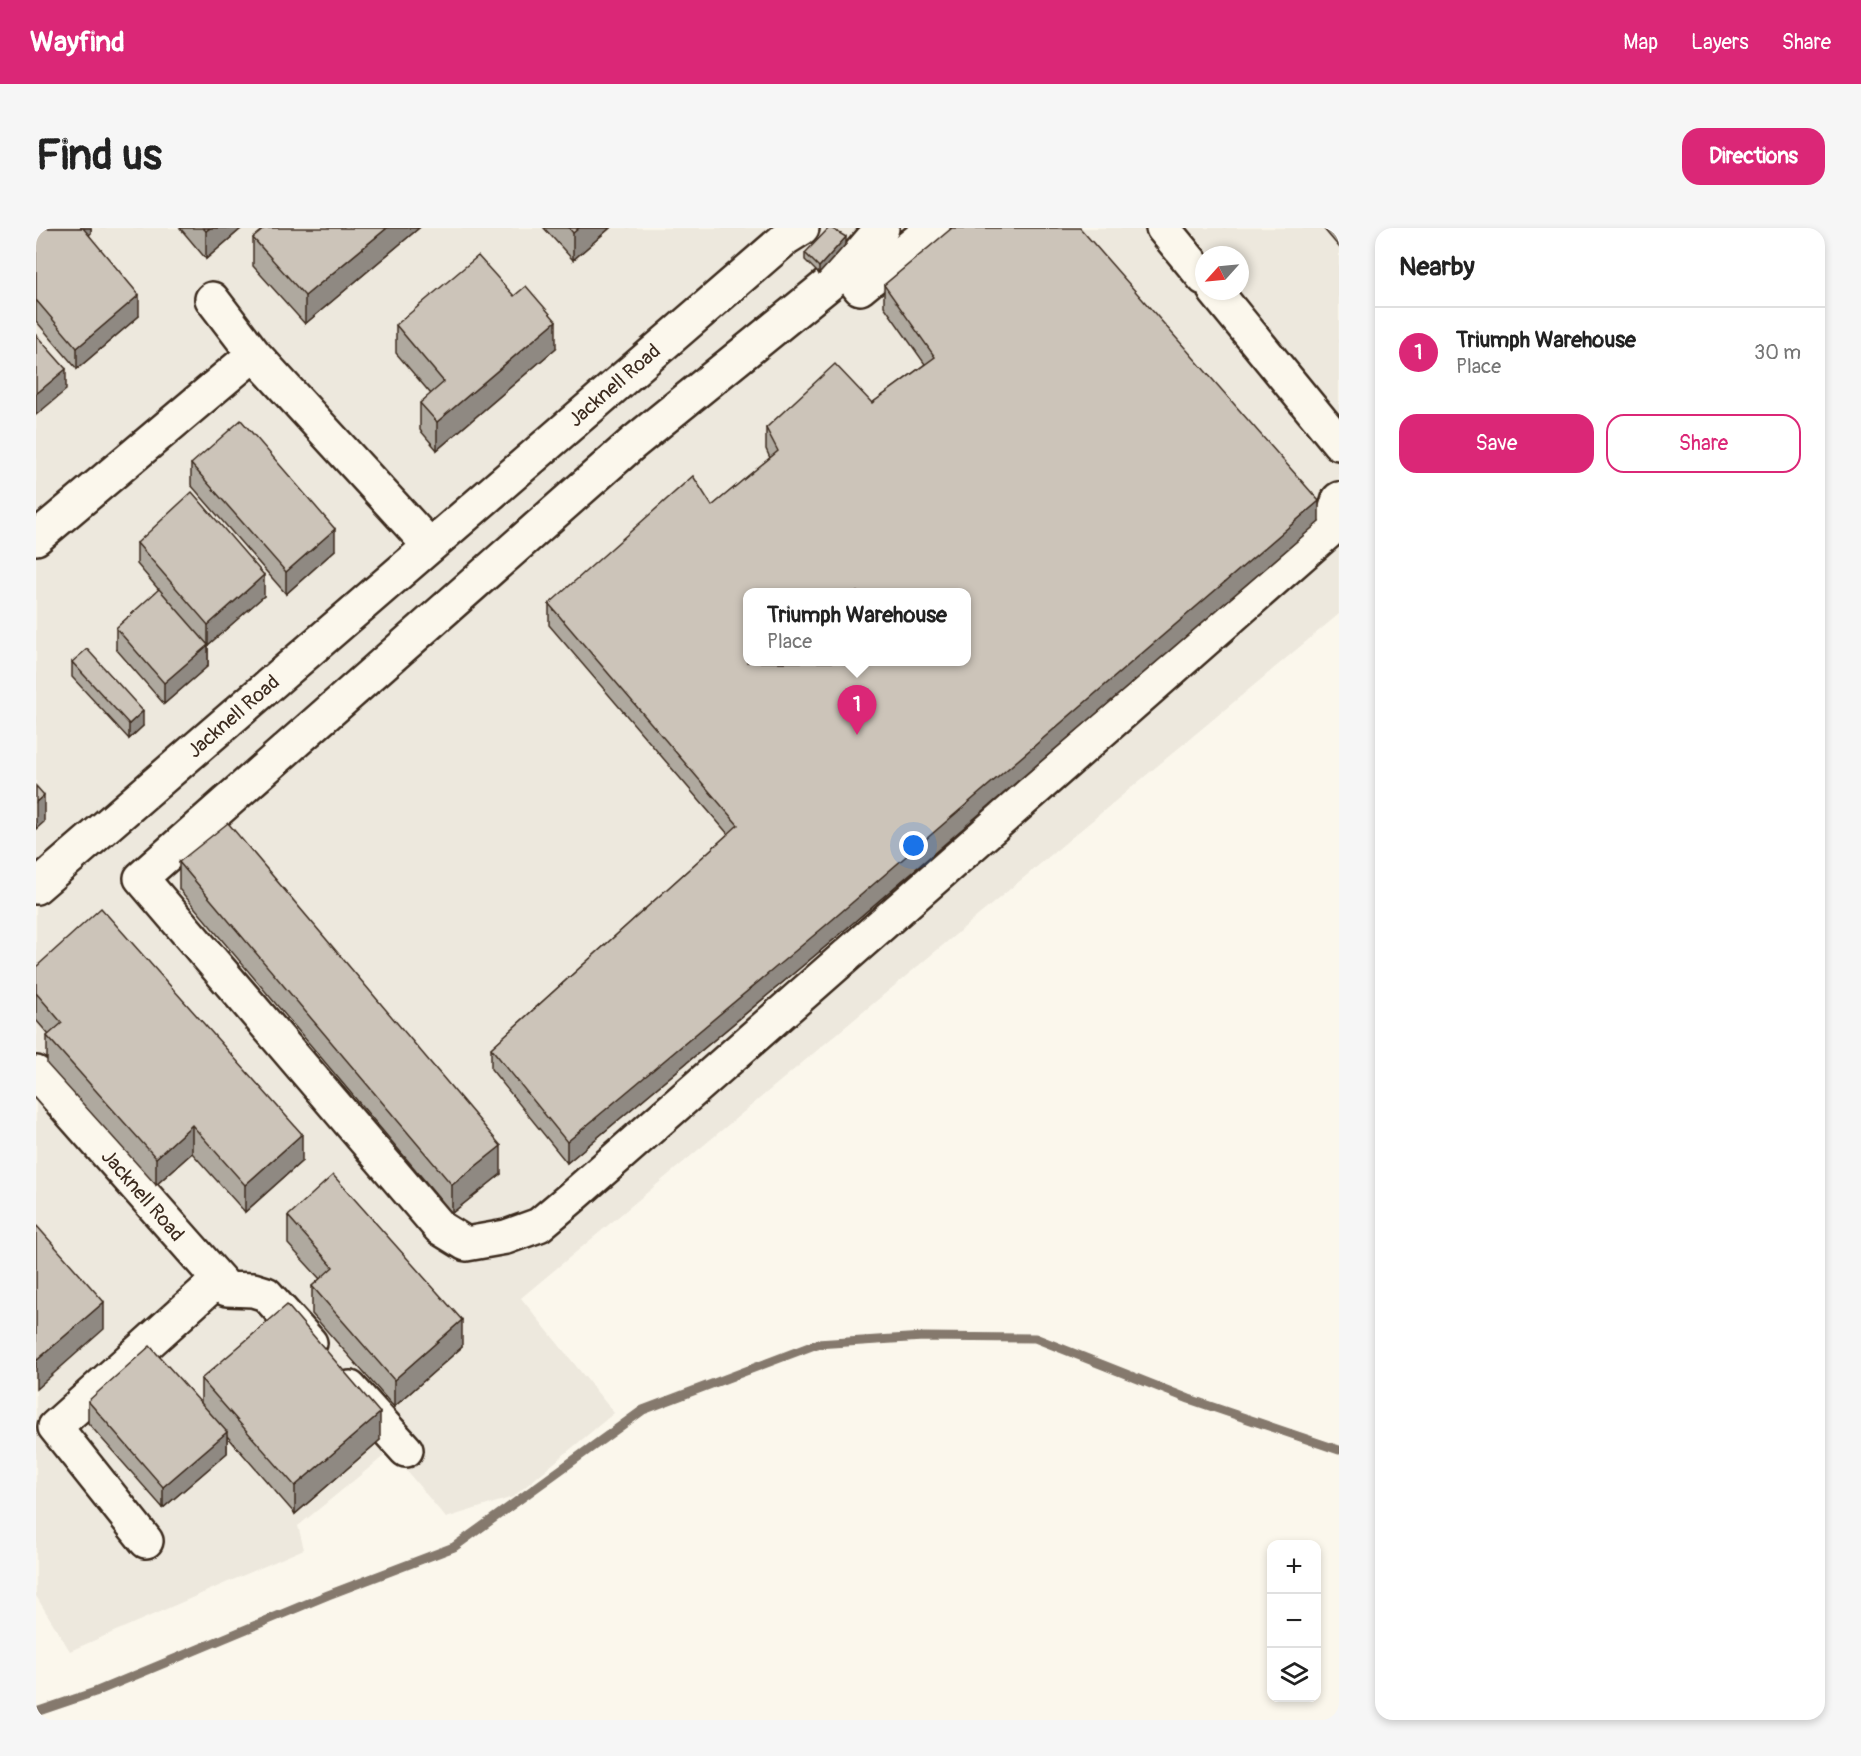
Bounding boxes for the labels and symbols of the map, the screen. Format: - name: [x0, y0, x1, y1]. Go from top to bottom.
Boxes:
- north arrow: [1195, 246, 1249, 300]
- street label: Jacknell Road: [563, 339, 665, 432]
- street label: Jacknell Road: [182, 670, 284, 763]
- pin: 1: [838, 686, 876, 735]
- your location: [899, 831, 928, 860]
- street label: Jacknell Road: [96, 1144, 189, 1246]

